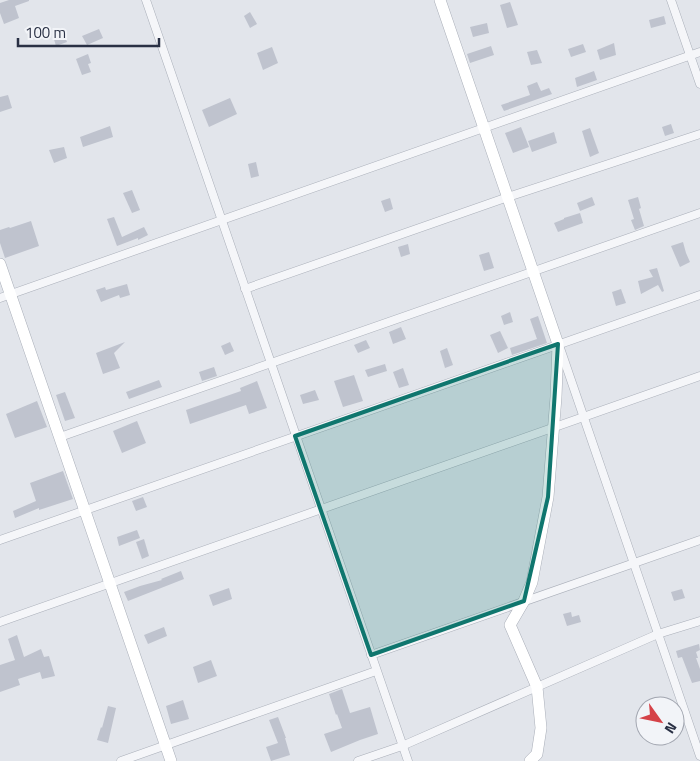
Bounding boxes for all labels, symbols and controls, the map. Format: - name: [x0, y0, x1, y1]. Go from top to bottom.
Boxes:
- scale bar: [18, 15, 159, 47]
- text: 100 m: [25, 21, 66, 44]
- north arrow: [635, 696, 685, 746]
- text: N: [660, 719, 683, 738]

